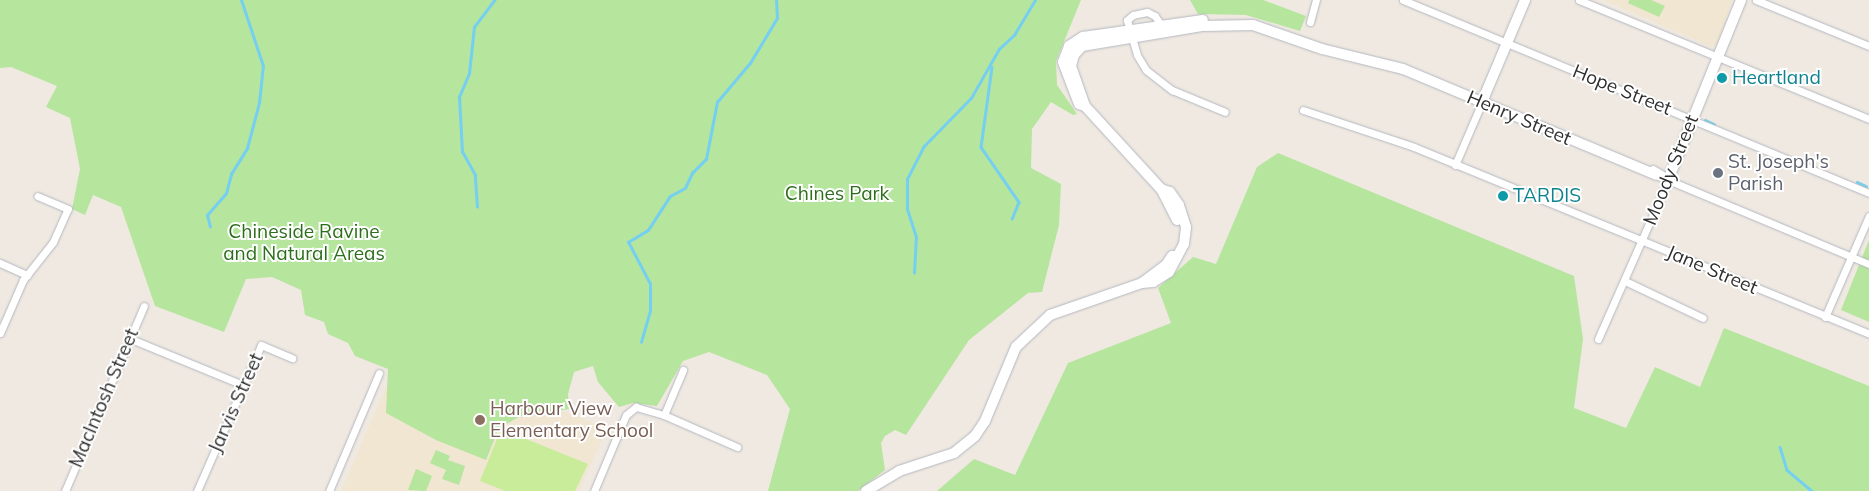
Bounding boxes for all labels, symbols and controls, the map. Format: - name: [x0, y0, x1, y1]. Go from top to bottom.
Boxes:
- street label: Hope Street: [1569, 60, 1675, 120]
- place label: Heartland: [1732, 67, 1821, 89]
- marker: Heartland: [1716, 72, 1728, 84]
- street label: Henry Street: [1463, 86, 1575, 150]
- street label: Moody Street: [1639, 111, 1703, 229]
- place label: St. Joseph's Parish: [1728, 151, 1829, 195]
- marker: St. Joseph's Parish: [1712, 167, 1724, 179]
- park label: Chines Park: [785, 183, 889, 205]
- place label: TARDIS: [1513, 185, 1581, 207]
- marker: TARDIS: [1497, 190, 1509, 202]
- park label: Chineside Ravine and Natural Areas: [223, 221, 385, 265]
- street label: Jane Street: [1663, 241, 1761, 299]
- street label: MacIntosh Street: [64, 325, 144, 471]
- street label: Jarvis Street: [204, 350, 268, 456]
- place label: Harbour View Elementary School: [490, 398, 653, 442]
- marker: Harbour View Elementary School: [474, 414, 486, 426]

